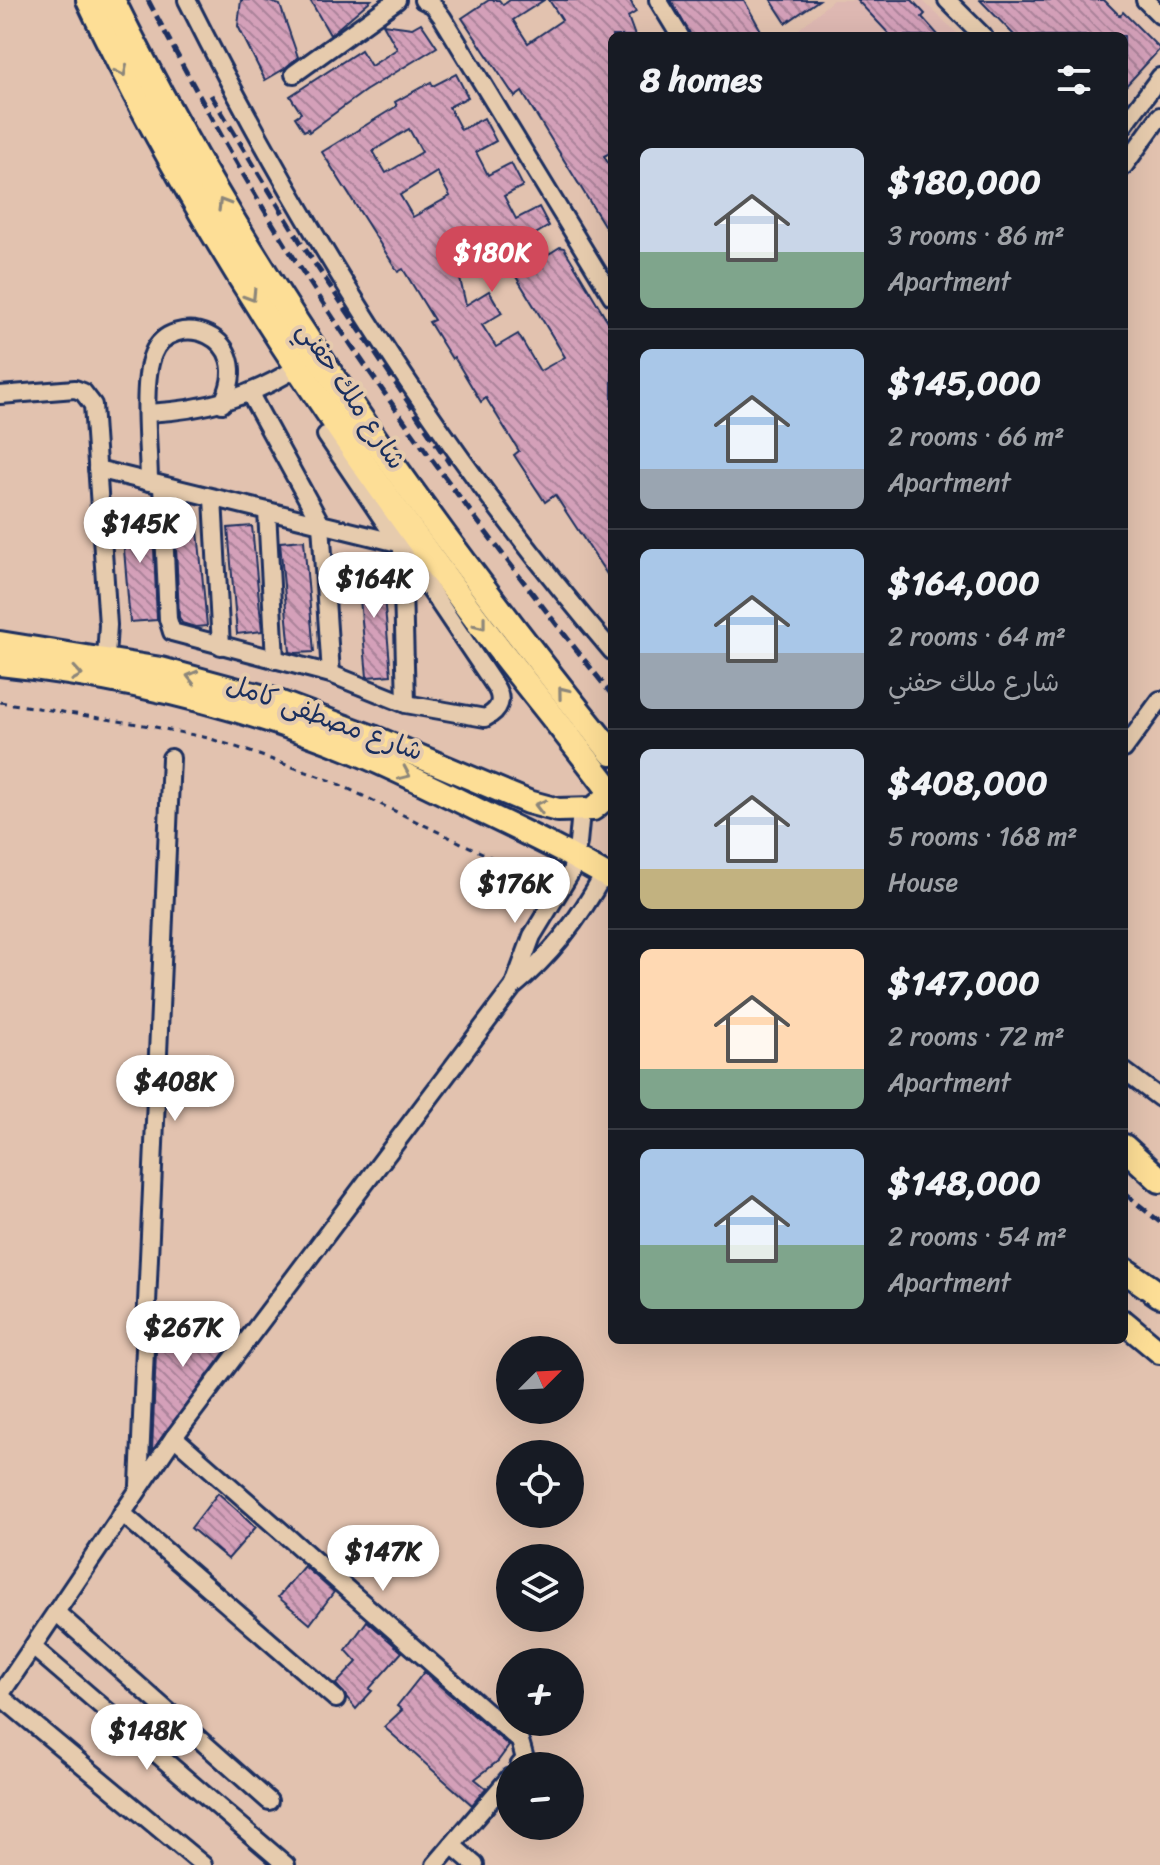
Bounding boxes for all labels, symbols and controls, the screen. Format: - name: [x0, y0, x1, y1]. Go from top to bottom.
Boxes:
- text: 8 homes: [640, 50, 762, 110]
- icon: filters: [1052, 58, 1096, 102]
- one-way arrow: [112, 62, 128, 77]
- text: $180,000: [888, 152, 1041, 212]
- icon: home: [704, 180, 800, 276]
- one-way arrow: [217, 198, 233, 213]
- text: 3 rooms · 86 m²: [888, 212, 1065, 258]
- pin: $180K: [436, 226, 548, 294]
- text: $180K: [454, 229, 530, 275]
- text: Apartment: [888, 258, 1011, 304]
- one-way arrow: [242, 287, 257, 302]
- street label: شارع ملك حفني: [285, 311, 419, 479]
- text: $145,000: [888, 353, 1041, 413]
- icon: home: [704, 381, 800, 477]
- text: 2 rooms · 66 m²: [888, 413, 1064, 459]
- text: Apartment: [888, 459, 1011, 505]
- pin: $145K: [84, 497, 196, 565]
- text: $145K: [102, 500, 178, 546]
- pin: $164K: [318, 552, 430, 620]
- text: $164,000: [888, 553, 1040, 613]
- text: $164K: [336, 555, 412, 601]
- icon: home: [704, 581, 800, 677]
- text: 2 rooms · 64 m²: [888, 613, 1066, 659]
- one-way arrow: [471, 615, 485, 630]
- text: شارع ملك حفني: [888, 659, 1059, 705]
- street label: شارع مصطفى كامل: [220, 660, 430, 774]
- one-way arrow: [70, 665, 84, 682]
- one-way arrow: [186, 669, 199, 686]
- one-way arrow: [558, 687, 573, 701]
- text: $408,000: [888, 753, 1048, 813]
- one-way arrow: [397, 765, 411, 781]
- icon: home: [704, 781, 800, 877]
- one-way arrow: [534, 798, 548, 815]
- text: 5 rooms · 168 m²: [888, 813, 1077, 859]
- pin: $176K: [459, 857, 571, 925]
- text: House: [888, 859, 958, 905]
- text: $176K: [478, 860, 552, 906]
- text: $147,000: [888, 953, 1040, 1013]
- icon: home: [704, 981, 800, 1077]
- text: 2 rooms · 72 m²: [888, 1013, 1065, 1059]
- pin: $408K: [119, 1055, 231, 1123]
- text: $408K: [134, 1058, 216, 1104]
- text: Apartment: [888, 1059, 1011, 1105]
- text: $148,000: [888, 1153, 1041, 1213]
- icon: home: [704, 1181, 800, 1277]
- text: 2 rooms · 54 m²: [888, 1213, 1067, 1259]
- text: Apartment: [888, 1259, 1011, 1305]
- pin: $267K: [127, 1301, 239, 1369]
- text: $267K: [144, 1304, 222, 1350]
- north arrow: [496, 1336, 584, 1424]
- map controls: [496, 1336, 584, 1840]
- button: locate: [496, 1440, 584, 1528]
- pin: $147K: [327, 1525, 439, 1593]
- text: $147K: [345, 1528, 421, 1574]
- button: layers: [496, 1544, 584, 1632]
- button: +: [496, 1648, 584, 1736]
- pin: $148K: [91, 1704, 203, 1772]
- text: $148K: [109, 1707, 185, 1753]
- button: −: [496, 1752, 584, 1840]

